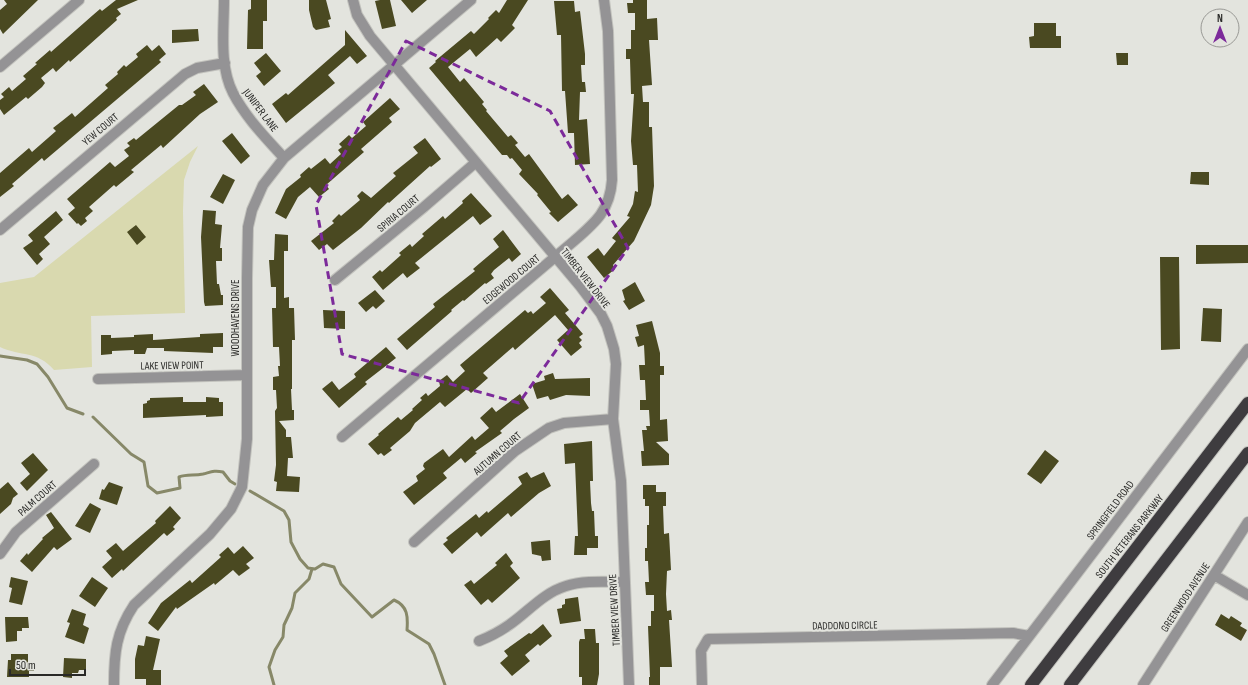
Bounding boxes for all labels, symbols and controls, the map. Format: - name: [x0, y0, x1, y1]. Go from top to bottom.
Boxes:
- north arrow: [1200, 8, 1240, 48]
- text: N: [1217, 12, 1223, 25]
- street label: JUNIPER LANE: [240, 85, 281, 134]
- street label: YEW COURT: [79, 110, 122, 148]
- street label: SPIRIA COURT: [375, 192, 422, 235]
- street label: TIMBER VIEW DRIVE: [558, 246, 613, 311]
- street label: EDGEWOOD COURT: [480, 251, 543, 307]
- street label: WOODHAVENS DRIVE: [229, 279, 242, 357]
- street label: LAKE VIEW POINT: [140, 358, 204, 373]
- street label: AUTUMN COURT: [470, 429, 524, 478]
- street label: PALM COURT: [15, 478, 60, 519]
- street label: SPRINGFIELD ROAD: [1084, 478, 1137, 542]
- street label: SOUTH VETERANS PARKWAY: [1093, 492, 1166, 581]
- street label: GREENWOOD AVENUE: [1158, 560, 1213, 634]
- street label: TIMBER VIEW DRIVE: [606, 574, 623, 646]
- street label: DADDONO CIRCLE: [812, 618, 878, 633]
- scale bar: [10, 651, 85, 677]
- text: 50 m: [16, 658, 36, 673]

